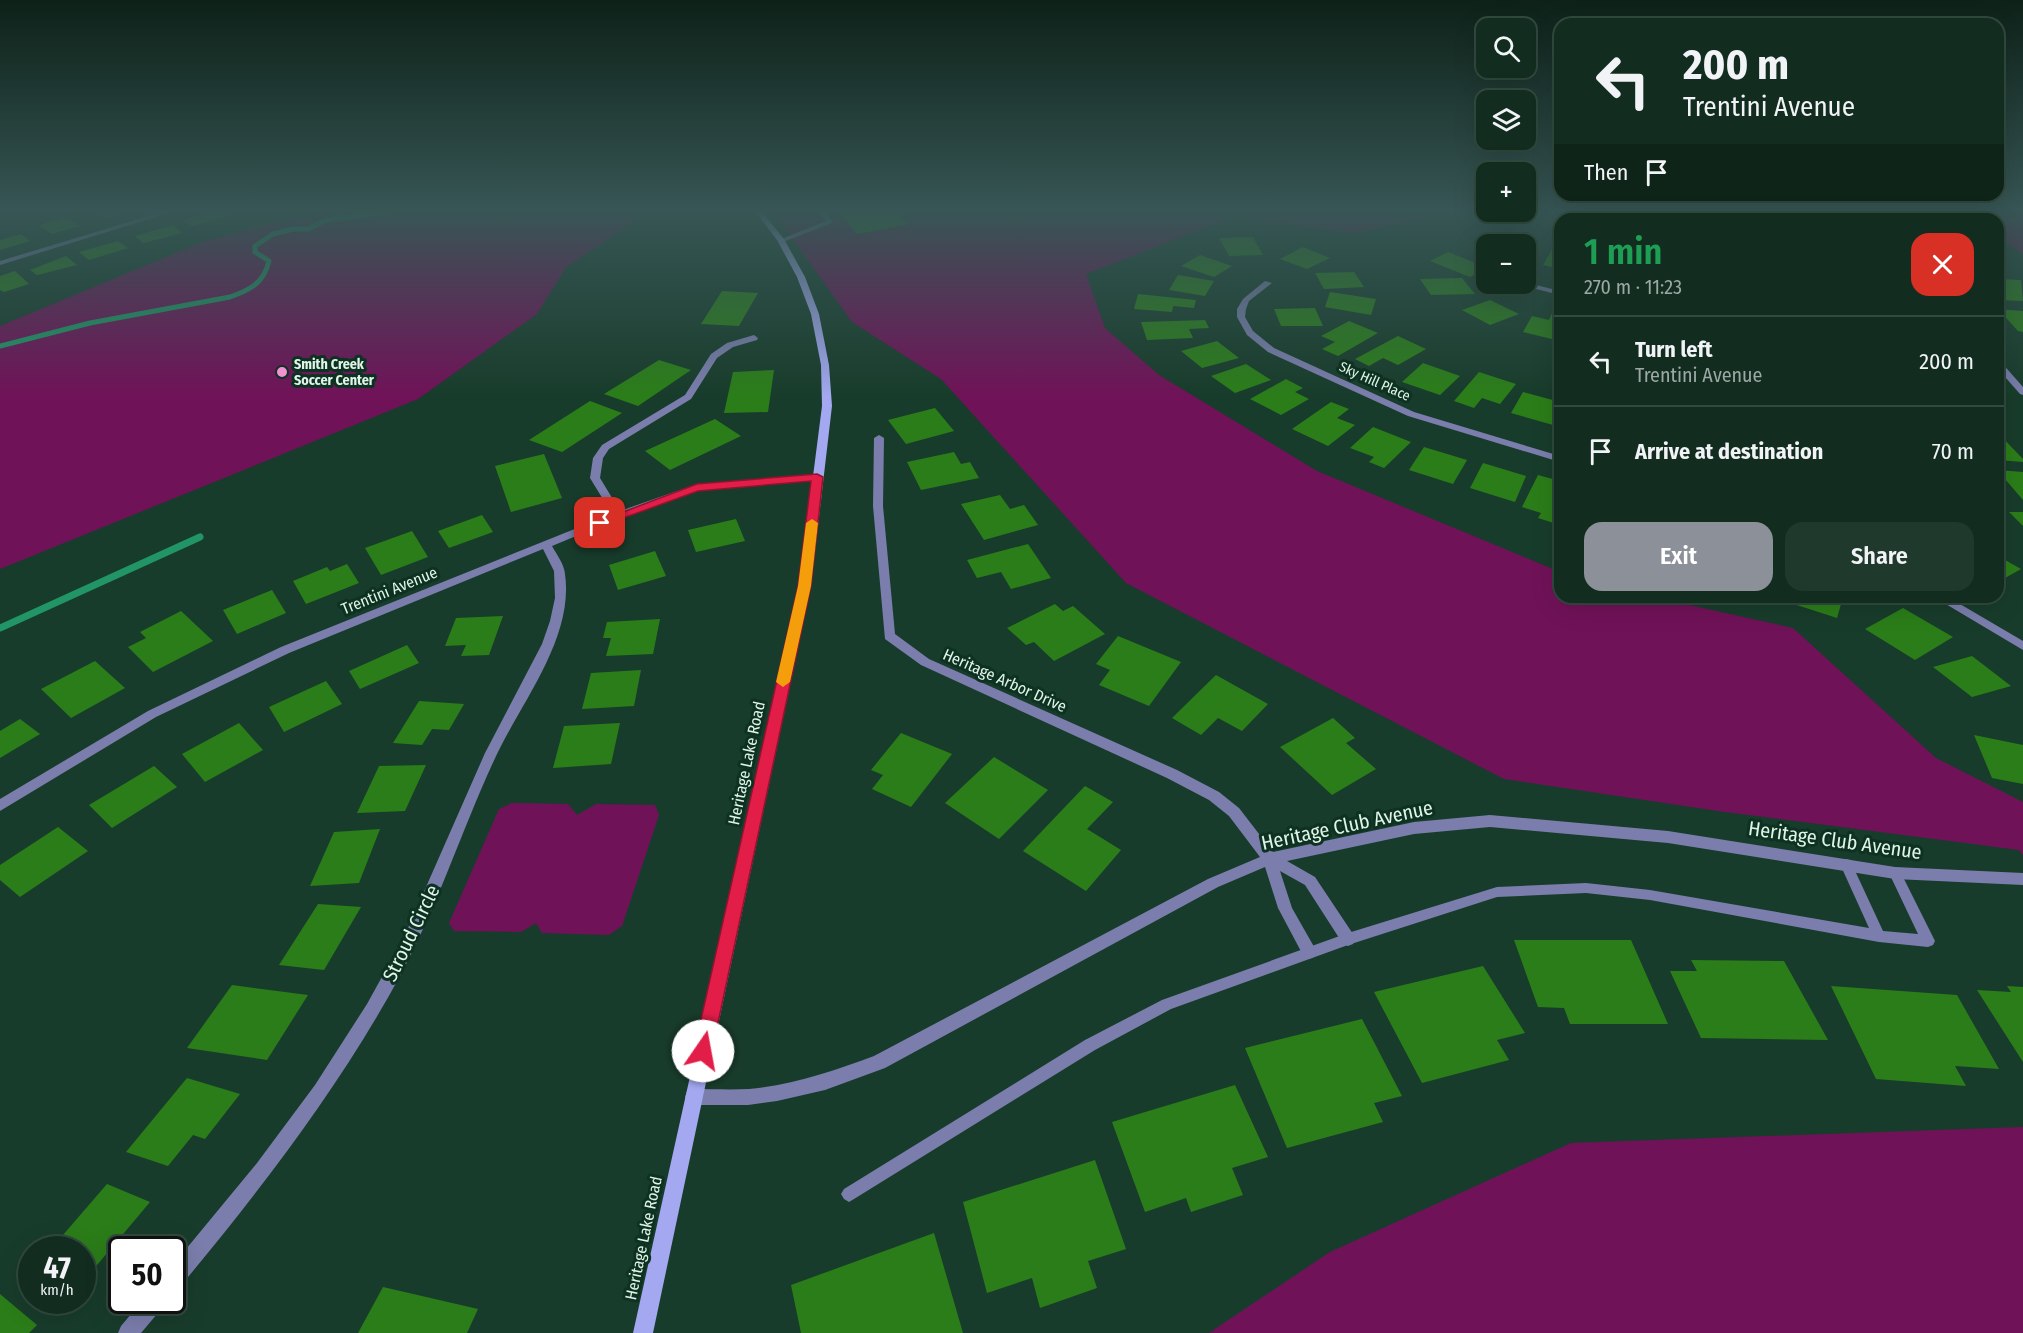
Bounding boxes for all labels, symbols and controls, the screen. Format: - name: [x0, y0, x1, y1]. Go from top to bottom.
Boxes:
- map controls: [1476, 18, 1536, 294]
- button: search: [1476, 18, 1536, 78]
- text: 200 m: [1683, 40, 1789, 90]
- icon: left: [1584, 42, 1662, 120]
- button: layers: [1476, 90, 1536, 150]
- text: Trentini Avenue: [1683, 91, 1855, 123]
- icon: arrive: [1640, 156, 1673, 189]
- text: Then: [1584, 159, 1628, 186]
- button: +: [1476, 162, 1536, 222]
- text: 1 min: [1584, 230, 1662, 274]
- button: close: [1911, 233, 1974, 296]
- button: −: [1476, 234, 1536, 294]
- text: 270 m · 11:23: [1584, 275, 1682, 299]
- text: Turn left: [1635, 336, 1713, 363]
- icon: left: [1584, 345, 1617, 378]
- text: 200 m: [1919, 348, 1974, 375]
- place label: Smith Creek Soccer Center: [294, 356, 375, 389]
- street label: Sky Hill Place: [1337, 358, 1413, 405]
- text: Trentini Avenue: [1635, 363, 1762, 387]
- marker: Smith Creek Soccer Center: [275, 365, 289, 379]
- icon: arrive: [1584, 435, 1617, 468]
- text: Arrive at destination: [1635, 438, 1823, 465]
- text: 70 m: [1932, 438, 1974, 465]
- pin: [574, 497, 625, 548]
- icon: arrive: [583, 506, 616, 539]
- button: Exit: [1584, 522, 1773, 591]
- button: Share: [1785, 522, 1974, 591]
- street label: Trentini Avenue: [338, 563, 440, 618]
- street label: Heritage Arbor Drive: [940, 645, 1070, 716]
- street label: Heritage Lake Road: [724, 700, 769, 827]
- street label: Heritage Club Avenue: [1259, 795, 1435, 855]
- street label: Heritage Club Avenue: [1747, 816, 1923, 864]
- street label: Stroud Circle: [377, 881, 445, 985]
- position arrow: [671, 1019, 735, 1083]
- street label: Heritage Lake Road: [621, 1175, 666, 1302]
- speed limit sign: 50: [108, 1236, 186, 1314]
- text: 47: [43, 1250, 71, 1286]
- text: km/h: [40, 1281, 74, 1299]

